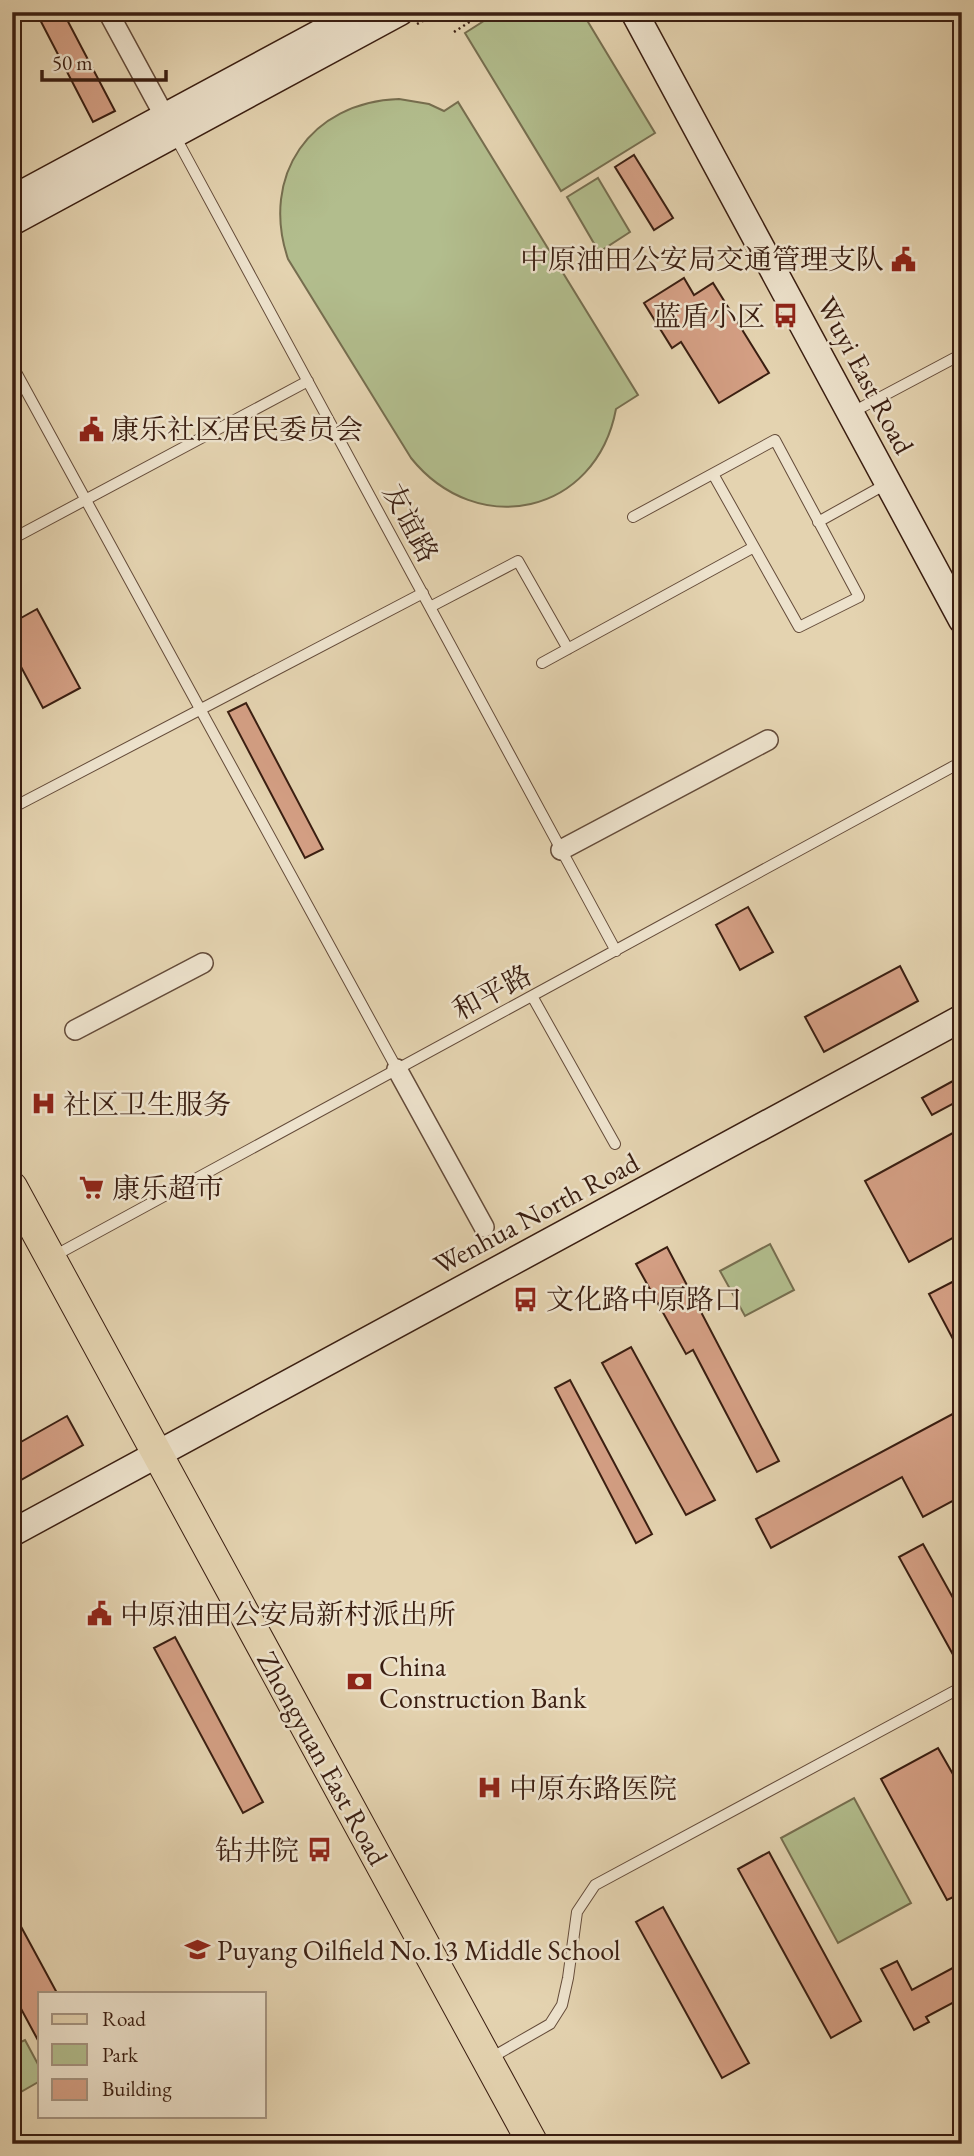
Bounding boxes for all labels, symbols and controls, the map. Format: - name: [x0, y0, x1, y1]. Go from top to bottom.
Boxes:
- scale bar: [42, 38, 166, 82]
- text: 50 m: [52, 49, 93, 76]
- place label: 中原油田公安局交通管理支队: [520, 241, 884, 277]
- public building icon: 中原油田公安局交通管理支队: [890, 245, 918, 273]
- street label: Wuyi East Road: [809, 290, 923, 461]
- place label: 蓝盾小区: [653, 298, 765, 334]
- bus stop icon: 蓝盾小区: [771, 302, 799, 330]
- place label: 康乐社区居民委员会: [111, 411, 363, 447]
- public building icon: 康乐社区居民委员会: [77, 415, 105, 443]
- street label: 友谊路: [375, 477, 447, 569]
- street label: 和平路: [446, 956, 538, 1028]
- place label: 社区卫生服务: [63, 1086, 231, 1122]
- hospital icon: 社区卫生服务: [29, 1090, 57, 1118]
- street label: Wenhua North Road: [427, 1143, 646, 1282]
- place label: 康乐超市: [112, 1170, 224, 1206]
- supermarket icon: 康乐超市: [78, 1174, 106, 1202]
- place label: 文化路中原路口: [546, 1281, 742, 1317]
- bus stop icon: 文化路中原路口: [512, 1285, 540, 1313]
- place label: 中原油田公安局新村派出所: [120, 1596, 456, 1632]
- public building icon: 中原油田公安局新村派出所: [86, 1600, 114, 1628]
- street label: Zhongyuan East Road: [249, 1645, 397, 1872]
- place label: China Construction Bank: [379, 1648, 587, 1716]
- bank icon: China Construction Bank: [345, 1668, 373, 1696]
- place label: 中原东路医院: [509, 1770, 677, 1806]
- hospital icon: 中原东路医院: [475, 1774, 503, 1802]
- place label: 钻井院: [215, 1832, 299, 1868]
- bus stop icon: 钻井院: [305, 1836, 333, 1864]
- place label: Puyang Oilfield No.13 Middle School: [217, 1932, 621, 1968]
- school or university icon: Puyang Oilfield No.13 Middle School: [183, 1936, 211, 1964]
- legend: [38, 1992, 266, 2118]
- text: Road: [102, 2005, 146, 2032]
- text: Park: [102, 2041, 139, 2068]
- text: Building: [102, 2075, 172, 2102]

